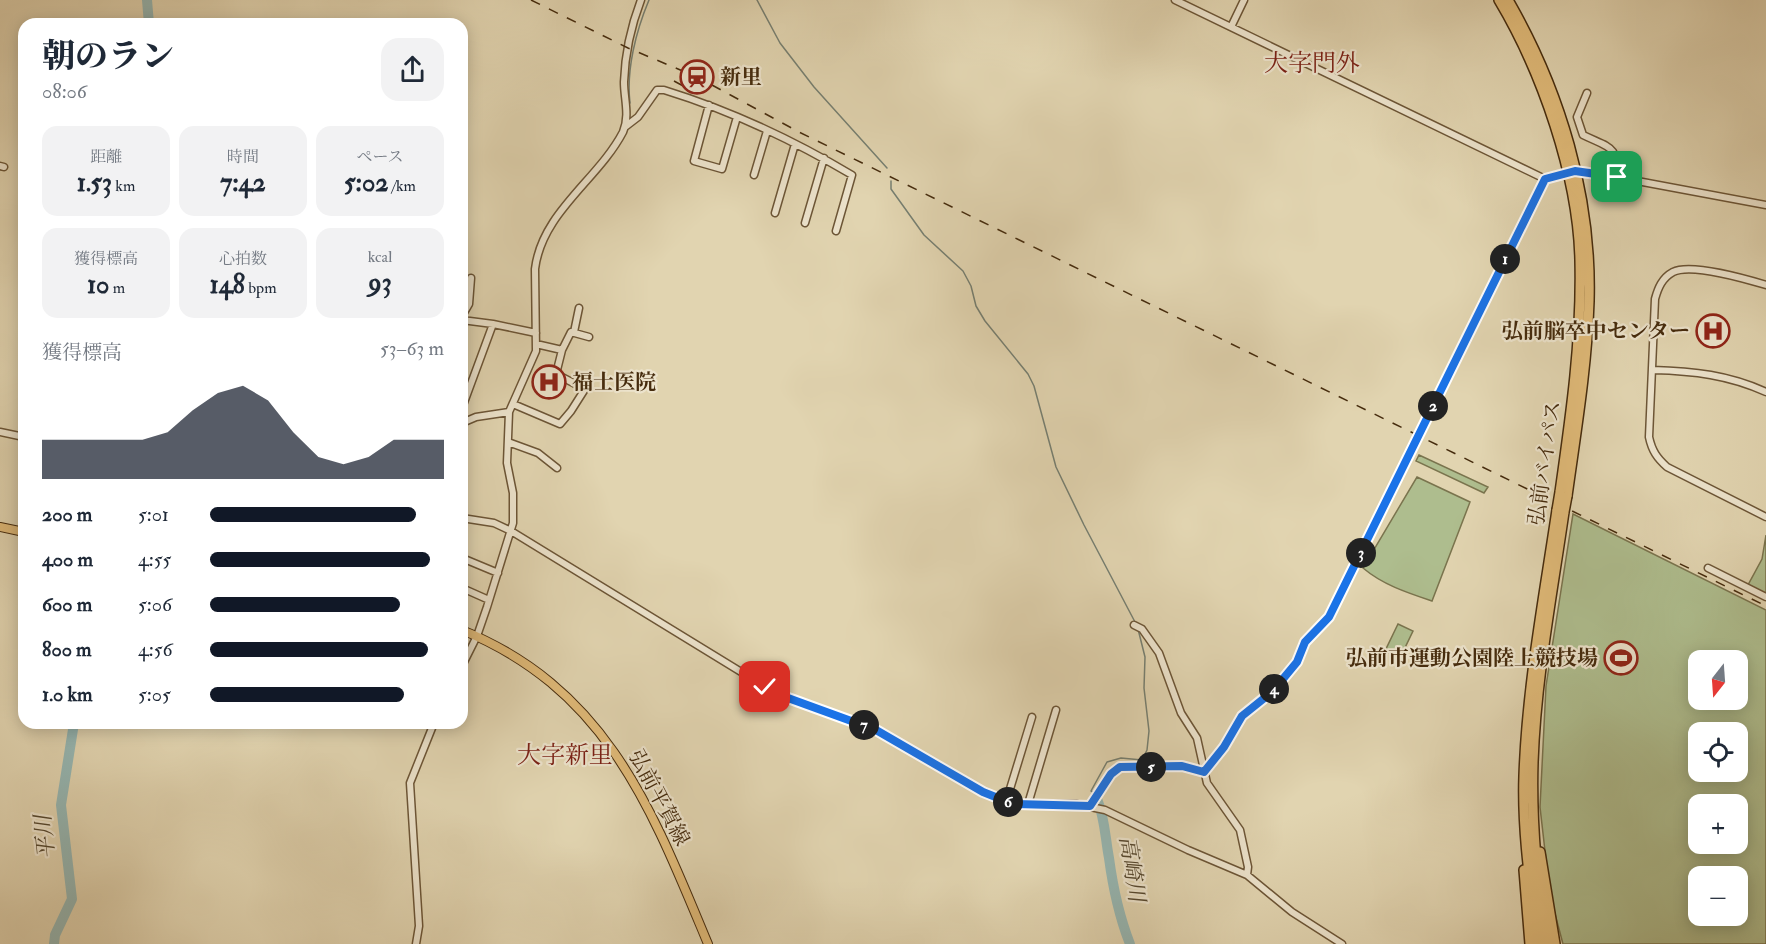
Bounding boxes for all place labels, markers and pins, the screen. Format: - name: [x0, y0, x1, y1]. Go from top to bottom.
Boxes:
- station icon: 新里: [679, 59, 715, 95]
- place label: 新里: [720, 64, 762, 91]
- pin: [1591, 151, 1642, 202]
- pin: 1: [1490, 244, 1520, 274]
- hospital icon: 弘前脳卒中センター: [1695, 313, 1731, 349]
- place label: 弘前脳卒中センター: [1502, 318, 1690, 345]
- hospital icon: 福士医院: [531, 364, 567, 400]
- place label: 福士医院: [572, 369, 656, 396]
- pin: 2: [1418, 391, 1448, 421]
- pin: 3: [1346, 538, 1376, 568]
- sports icon: 弘前市運動公園陸上競技場: [1603, 640, 1639, 676]
- place label: 弘前市運動公園陸上競技場: [1346, 645, 1598, 672]
- pin: [739, 661, 790, 712]
- pin: 4: [1259, 674, 1289, 704]
- pin: 7: [849, 710, 879, 740]
- pin: 5: [1136, 752, 1166, 782]
- pin: 6: [993, 787, 1023, 817]

